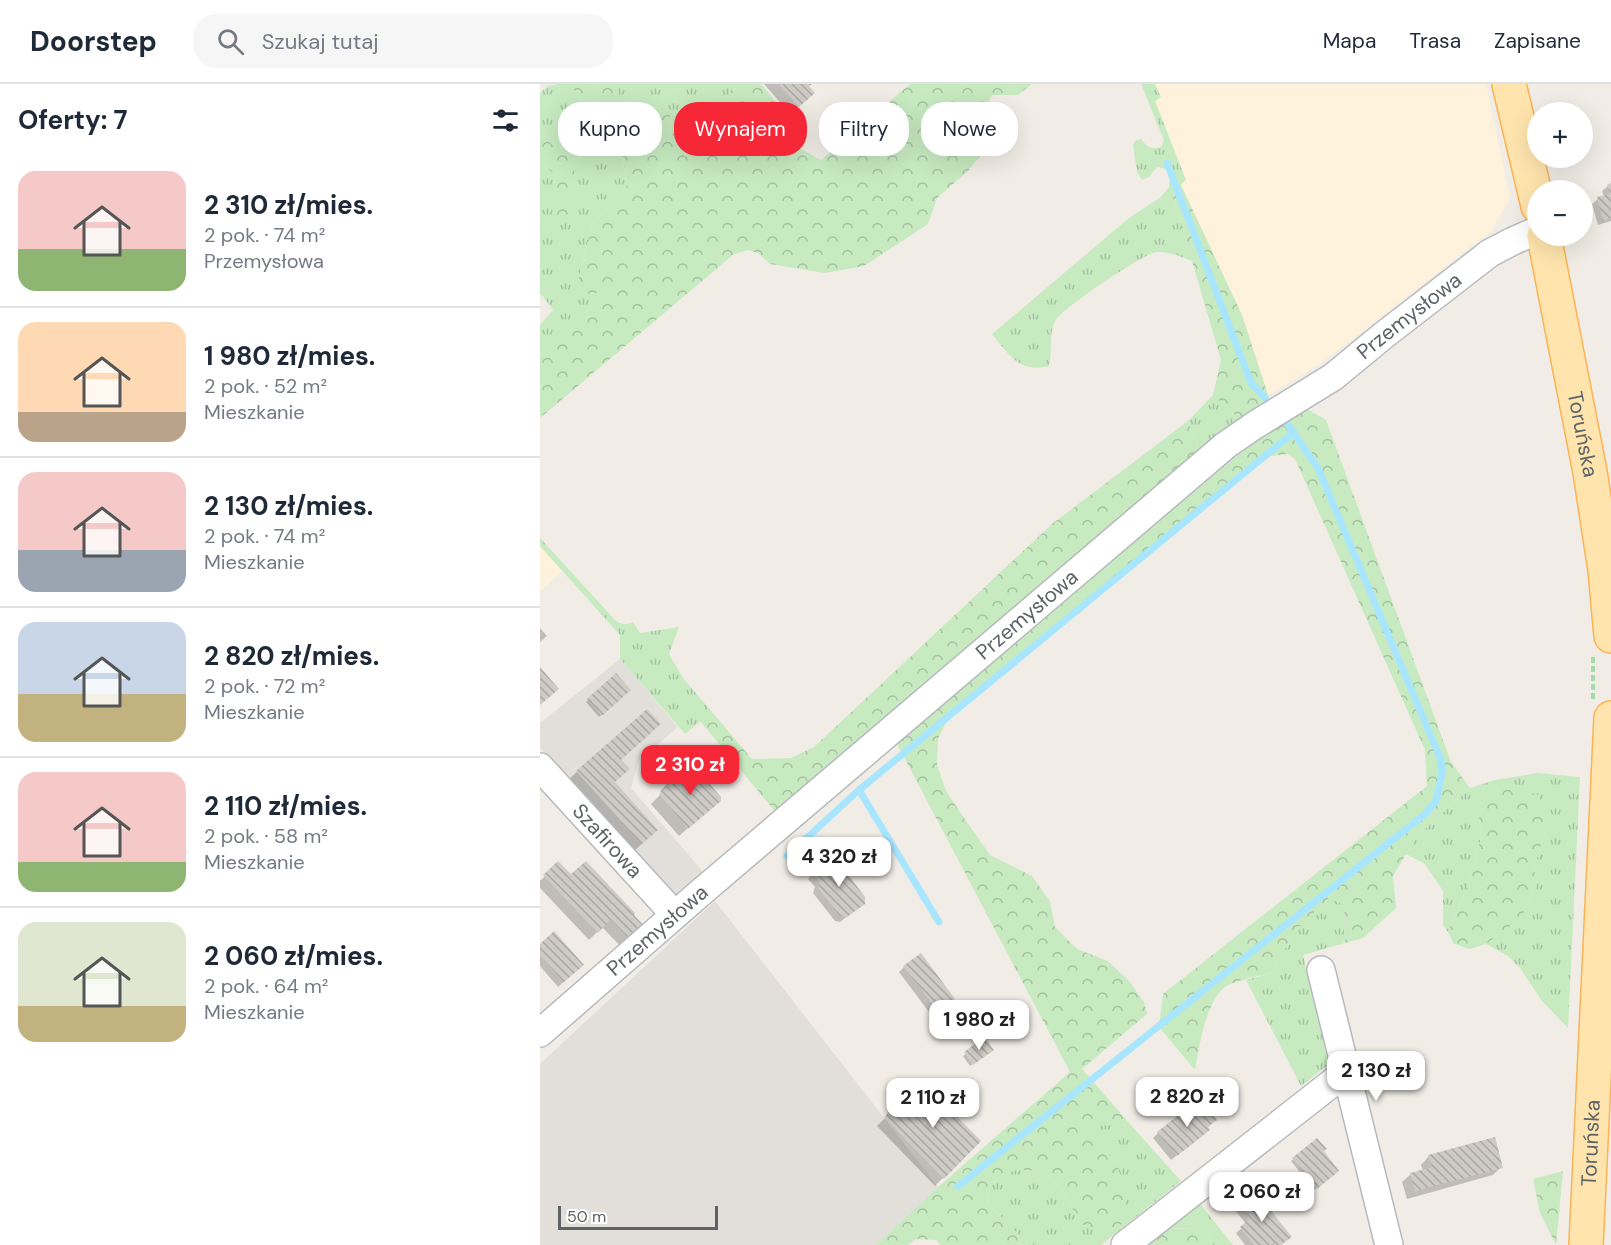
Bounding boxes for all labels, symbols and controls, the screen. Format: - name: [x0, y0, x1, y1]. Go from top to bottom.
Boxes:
- search box: [193, 14, 613, 68]
- text: Doorstep: [30, 23, 157, 60]
- icon: search: [214, 25, 247, 58]
- text: Szukaj tutaj: [262, 27, 379, 56]
- text: Mapa: [1323, 27, 1376, 55]
- text: Trasa: [1409, 27, 1461, 55]
- text: Zapisane: [1494, 27, 1581, 55]
- chip: Kupno: [558, 102, 662, 156]
- chip: Wynajem: [674, 102, 807, 156]
- chip: Filtry: [819, 102, 909, 156]
- chip: Nowe: [921, 102, 1018, 156]
- map controls: [1527, 102, 1593, 246]
- button: +: [1527, 102, 1593, 168]
- text: Oferty: 7: [18, 103, 127, 137]
- icon: filters: [489, 104, 522, 137]
- button: −: [1527, 180, 1593, 246]
- text: 2 310 zł/mies.: [204, 188, 373, 222]
- icon: home: [66, 195, 138, 267]
- text: 2 pok. · 74 m²: [204, 222, 325, 248]
- text: Przemysłowa: [204, 248, 324, 274]
- street label: Przemysłowa: [1351, 266, 1467, 366]
- text: 1 980 zł/mies.: [204, 339, 375, 373]
- icon: home: [66, 346, 138, 418]
- text: 2 pok. · 52 m²: [204, 373, 327, 399]
- street label: Toruńska: [1561, 389, 1605, 480]
- text: Mieszkanie: [204, 399, 305, 425]
- text: 2 130 zł/mies.: [204, 489, 373, 523]
- icon: home: [66, 496, 138, 568]
- text: 2 pok. · 74 m²: [204, 523, 325, 549]
- text: Mieszkanie: [204, 549, 305, 575]
- street label: Przemysłowa: [970, 563, 1084, 666]
- text: 2 820 zł/mies.: [204, 639, 379, 673]
- icon: home: [66, 646, 138, 718]
- text: 2 pok. · 72 m²: [204, 673, 325, 699]
- text: Mieszkanie: [204, 699, 305, 725]
- pin: 2 310 zł: [628, 745, 752, 796]
- text: 2 310 zł: [655, 751, 725, 777]
- text: 2 110 zł/mies.: [204, 789, 367, 823]
- icon: home: [66, 796, 138, 868]
- street label: Szafirowa: [566, 798, 649, 884]
- text: 2 pok. · 58 m²: [204, 823, 328, 849]
- pin: 4 320 zł: [777, 837, 901, 888]
- text: 4 320 zł: [801, 843, 877, 869]
- text: Mieszkanie: [204, 849, 305, 875]
- street label: Przemysłowa: [601, 878, 714, 982]
- text: 2 060 zł/mies.: [204, 939, 383, 973]
- icon: home: [66, 946, 138, 1018]
- text: 2 pok. · 64 m²: [204, 973, 328, 999]
- text: Mieszkanie: [204, 999, 305, 1025]
- pin: 1 980 zł: [917, 1000, 1041, 1051]
- text: 1 980 zł: [943, 1006, 1015, 1032]
- pin: 2 130 zł: [1314, 1051, 1438, 1102]
- text: 2 130 zł: [1341, 1057, 1411, 1083]
- pin: 2 820 zł: [1125, 1077, 1249, 1128]
- pin: 2 110 zł: [871, 1078, 995, 1129]
- text: 2 820 zł: [1150, 1083, 1224, 1109]
- text: 2 110 zł: [900, 1084, 966, 1110]
- street label: Toruńska: [1575, 1099, 1607, 1187]
- pin: 2 060 zł: [1200, 1172, 1324, 1223]
- text: 2 060 zł: [1223, 1178, 1301, 1204]
- scale bar: [558, 1203, 718, 1230]
- text: 50 m: [567, 1206, 606, 1227]

